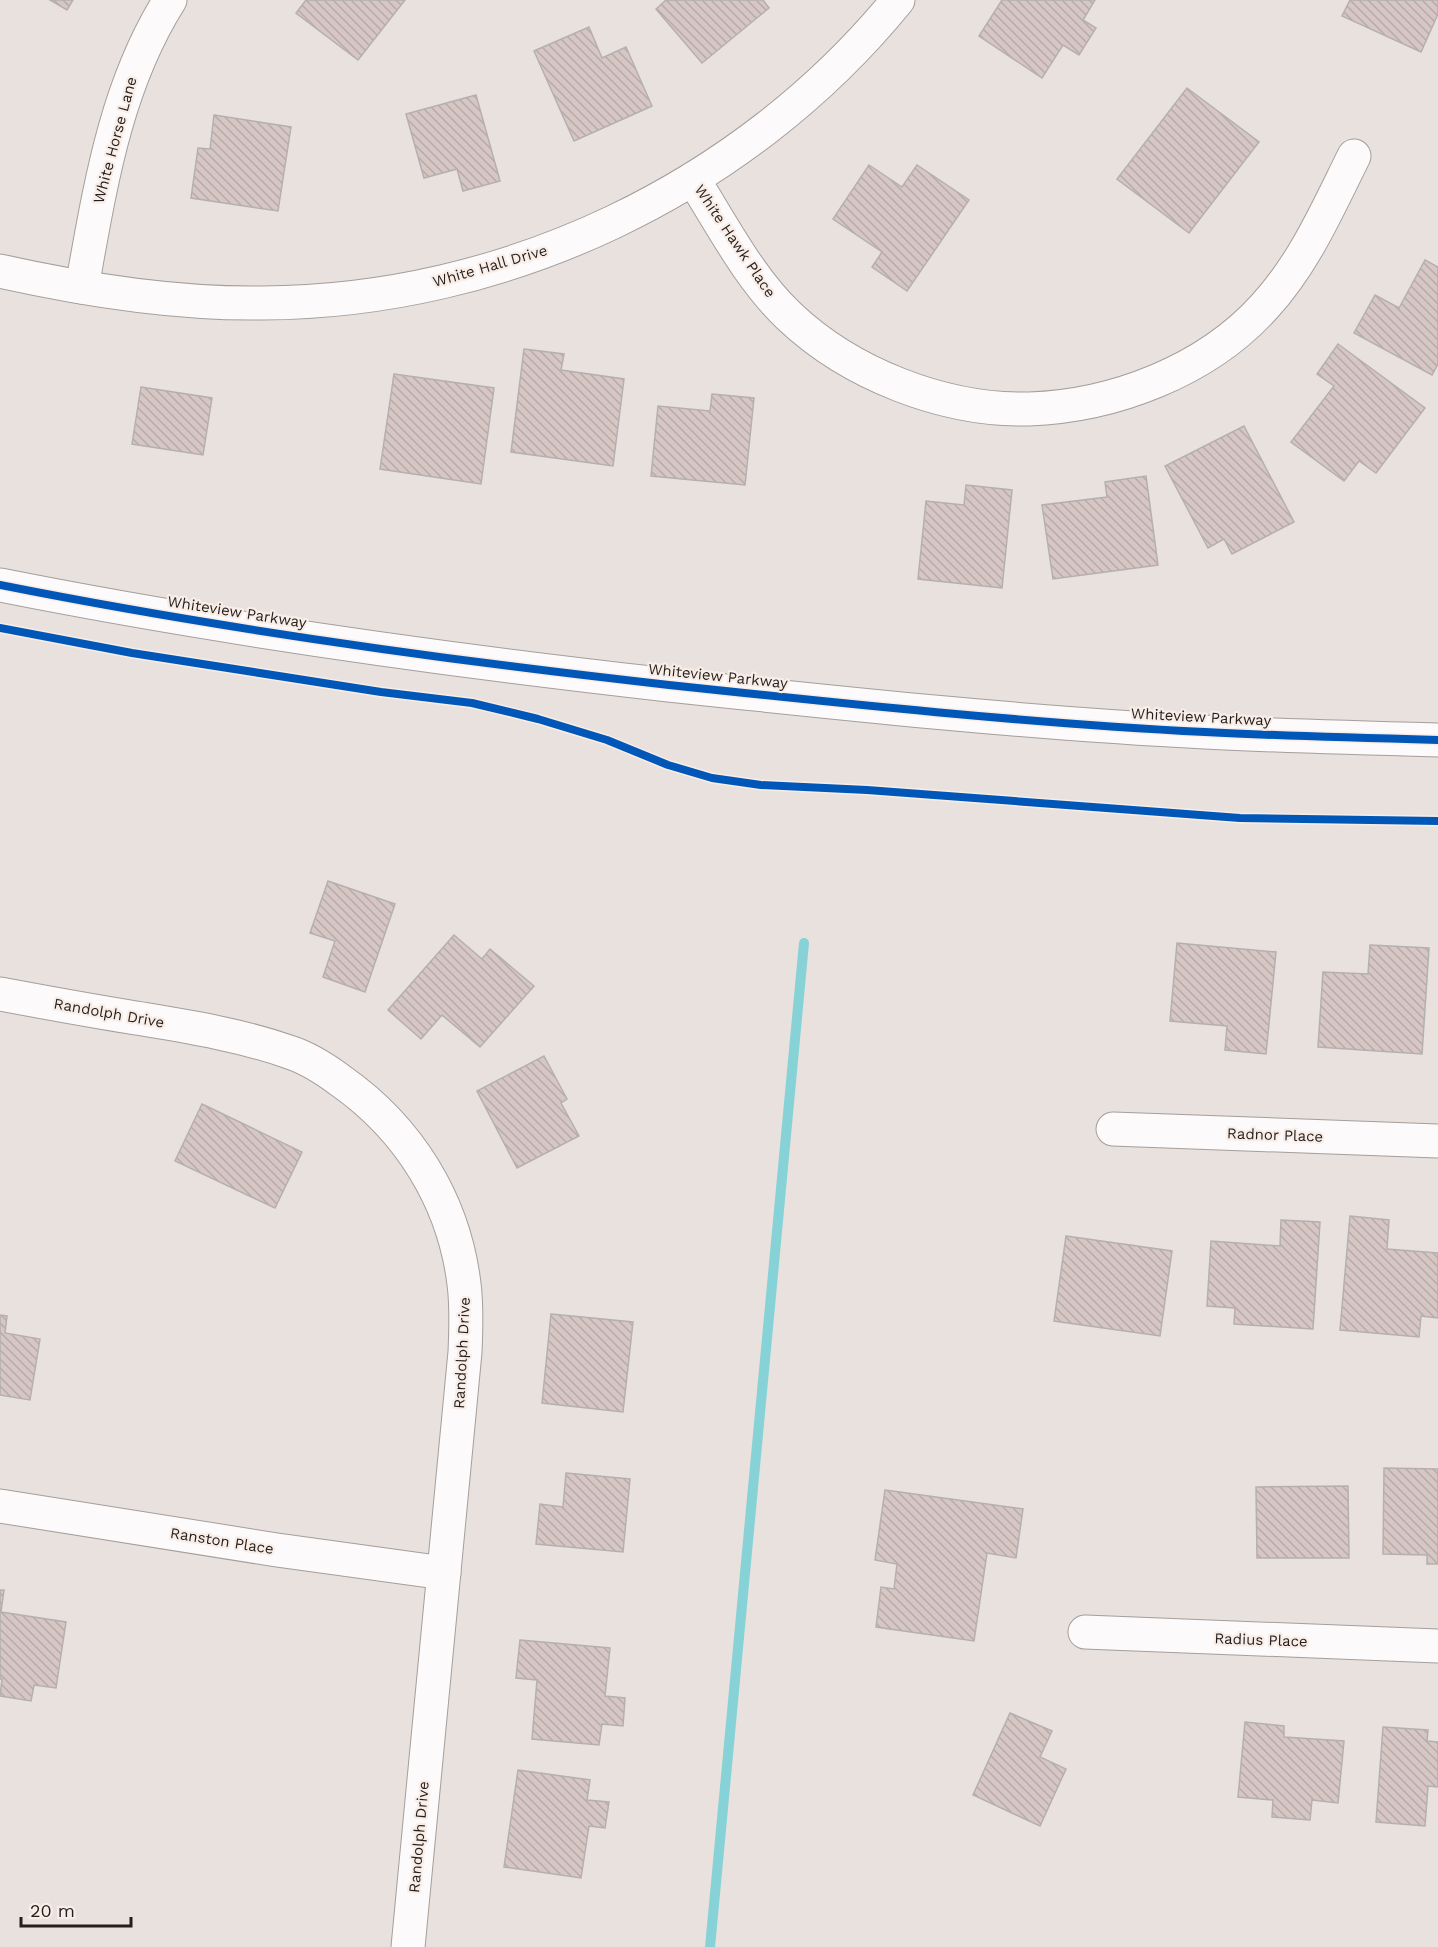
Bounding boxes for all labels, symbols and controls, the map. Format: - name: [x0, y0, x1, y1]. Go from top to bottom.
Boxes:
- street label: White Horse Lane: [89, 75, 141, 205]
- street label: White Hawk Place: [691, 181, 779, 301]
- street label: White Hall Drive: [431, 241, 549, 291]
- street label: Whiteview Parkway: [166, 592, 308, 632]
- street label: Whiteview Parkway: [647, 660, 789, 692]
- street label: Whiteview Parkway: [1130, 704, 1272, 730]
- street label: Randolph Drive: [52, 994, 166, 1032]
- street label: Radnor Place: [1227, 1124, 1323, 1146]
- street label: Randolph Drive: [450, 1297, 474, 1409]
- street label: Ranston Place: [169, 1524, 275, 1558]
- street label: Radius Place: [1214, 1629, 1308, 1651]
- street label: Randolph Drive: [405, 1780, 433, 1894]
- scale bar: [21, 1890, 130, 1928]
- text: 20 m: [30, 1900, 75, 1921]

